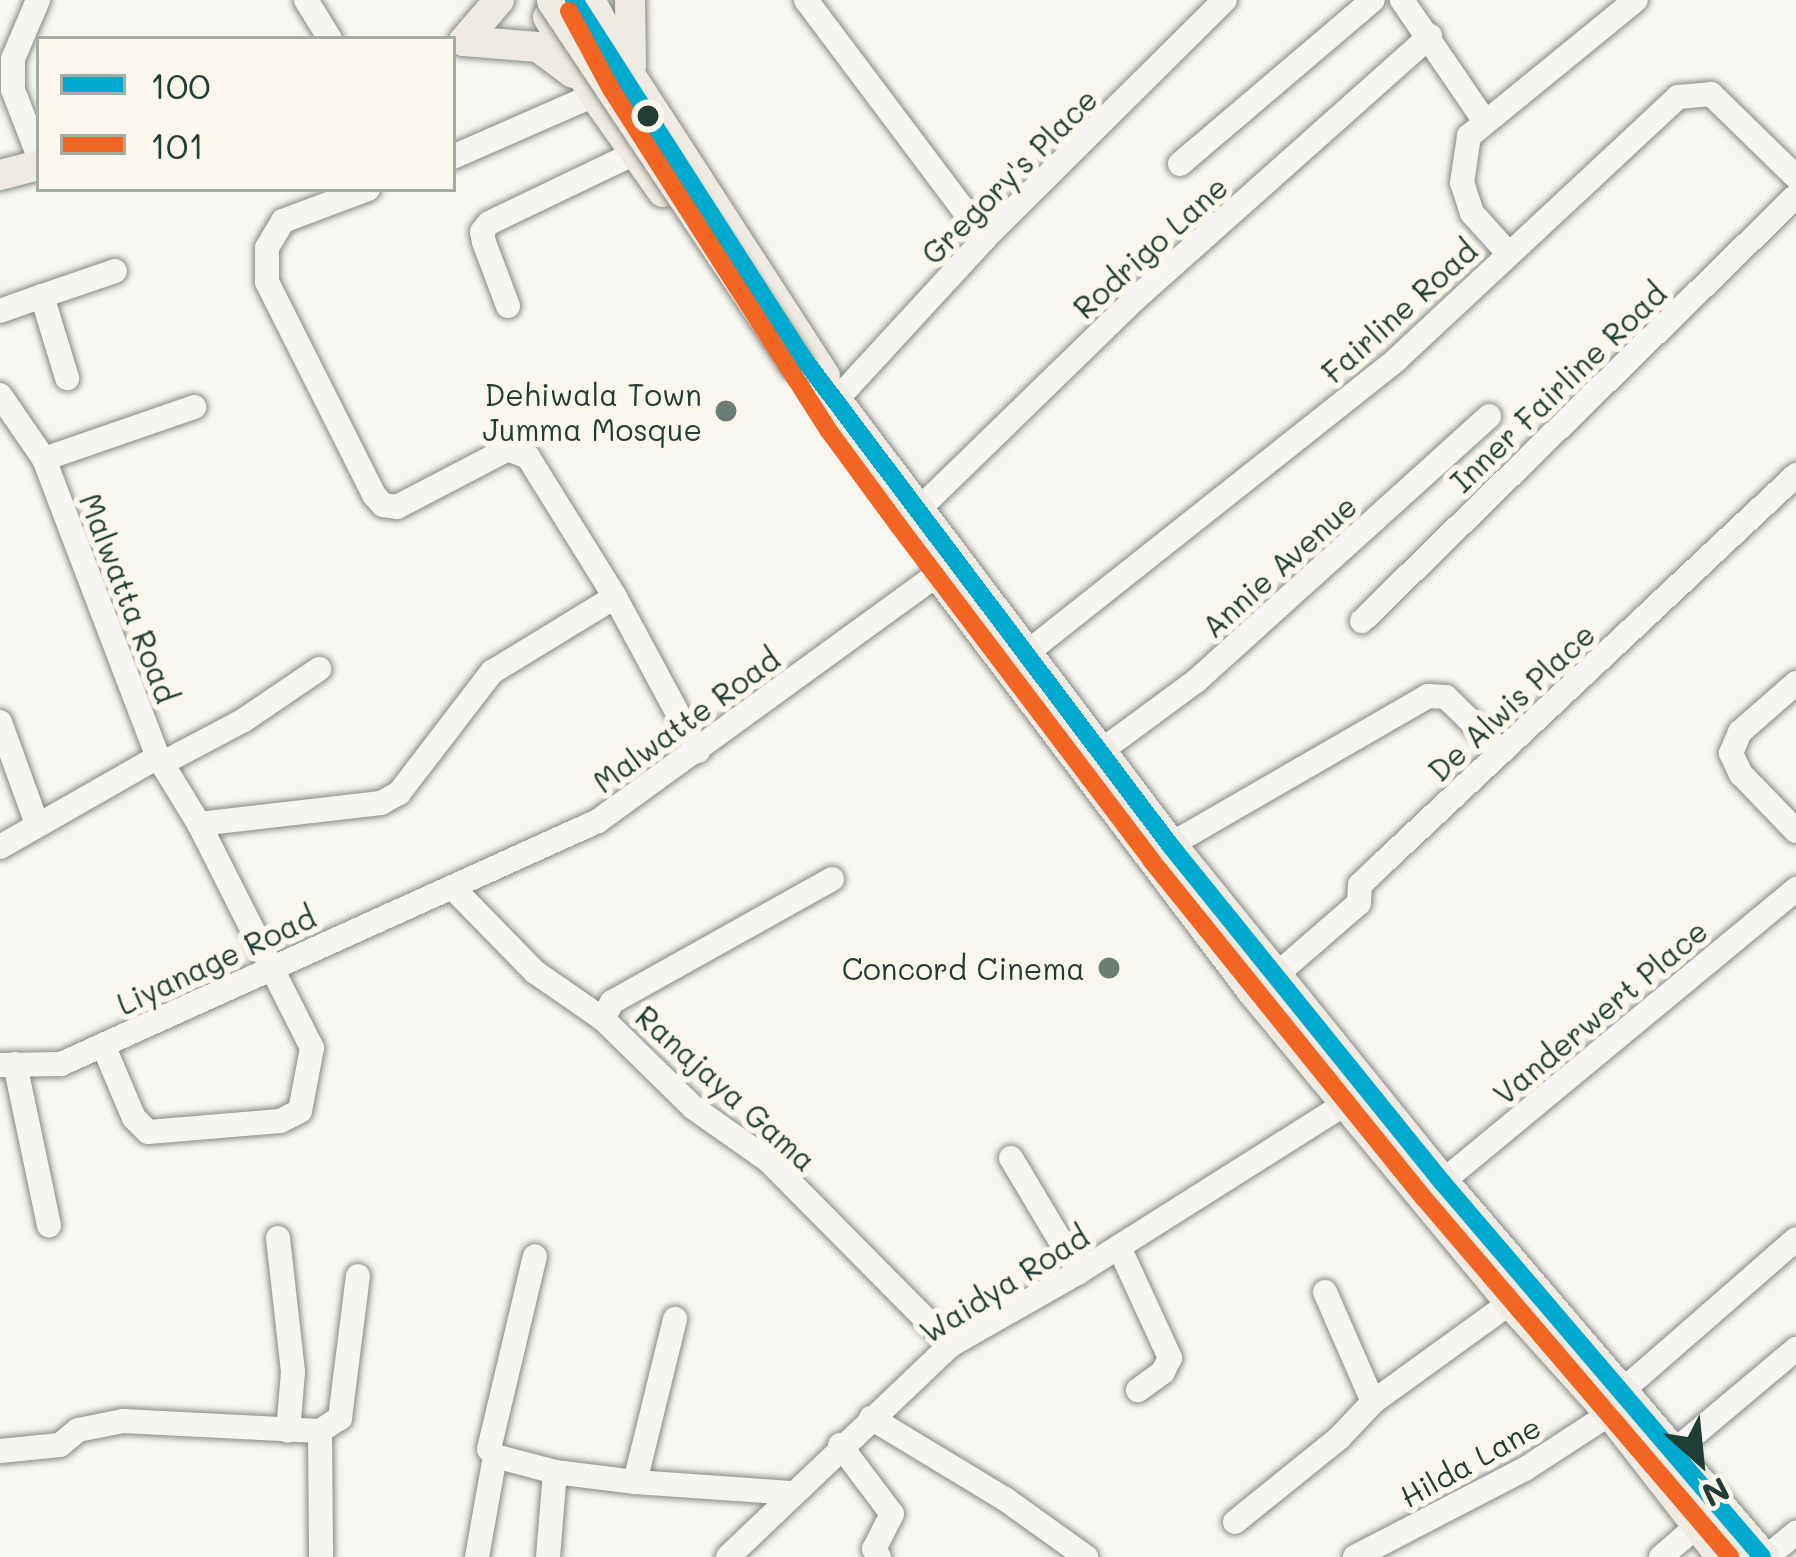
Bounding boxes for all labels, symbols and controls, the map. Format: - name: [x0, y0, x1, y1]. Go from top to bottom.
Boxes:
- legend: [36, 36, 456, 192]
- text: 100: [150, 61, 211, 108]
- street label: Gregory's Place: [914, 81, 1104, 271]
- unlabelled marker: [637, 105, 659, 127]
- text: 101: [150, 121, 204, 168]
- street label: Rodrigo Lane: [1066, 168, 1234, 326]
- street label: Fairline Road: [1314, 232, 1484, 390]
- street label: Inner Fairline Road: [1443, 275, 1673, 499]
- place label: Dehiwala Town Jumma Mosque: [483, 376, 702, 446]
- marker: Dehiwala Town Jumma Mosque: [713, 398, 739, 424]
- street label: Annie Avenue: [1194, 487, 1364, 645]
- street label: Malwatta Road: [73, 488, 185, 708]
- street label: De Alwis Place: [1420, 616, 1602, 788]
- street label: Malwatte Road: [586, 640, 786, 800]
- street label: Liyanage Road: [111, 898, 321, 1022]
- street label: Vanderwert Place: [1486, 912, 1714, 1112]
- place label: Concord Cinema: [842, 950, 1085, 986]
- marker: Concord Cinema: [1096, 955, 1122, 981]
- street label: Ranajaya Gama: [629, 998, 823, 1178]
- street label: Waidya Road: [913, 1218, 1095, 1350]
- north arrow: [1640, 1401, 1760, 1521]
- street label: Hilda Lane: [1393, 1408, 1547, 1514]
- text: N: [1696, 1469, 1737, 1518]

